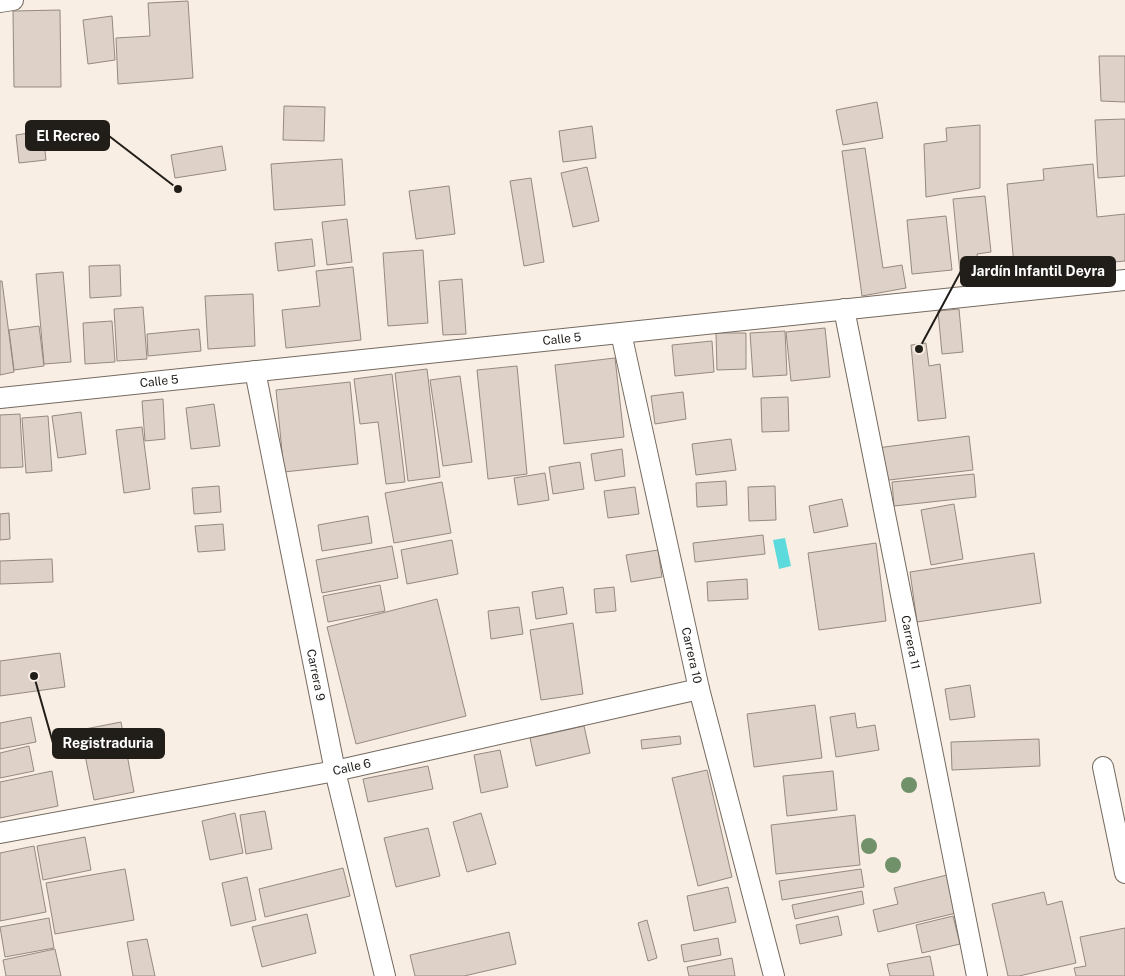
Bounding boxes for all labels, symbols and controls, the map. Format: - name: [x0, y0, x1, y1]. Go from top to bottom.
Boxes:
- callout: El Recreo: [26, 121, 109, 150]
- text: El Recreo: [36, 128, 100, 144]
- callout: Jardín Infantil Deyra: [961, 257, 1115, 286]
- text: Jardín Infantil Deyra: [971, 263, 1105, 279]
- street label: Calle 5: [542, 330, 582, 348]
- street label: Calle 5: [139, 372, 180, 390]
- street label: Carrera 11: [898, 614, 923, 671]
- street label: Carrera 10: [679, 626, 705, 685]
- street label: Carrera 9: [304, 648, 328, 702]
- callout: Registraduria: [53, 729, 164, 758]
- text: Registraduria: [62, 735, 154, 751]
- street label: Calle 6: [331, 756, 372, 778]

